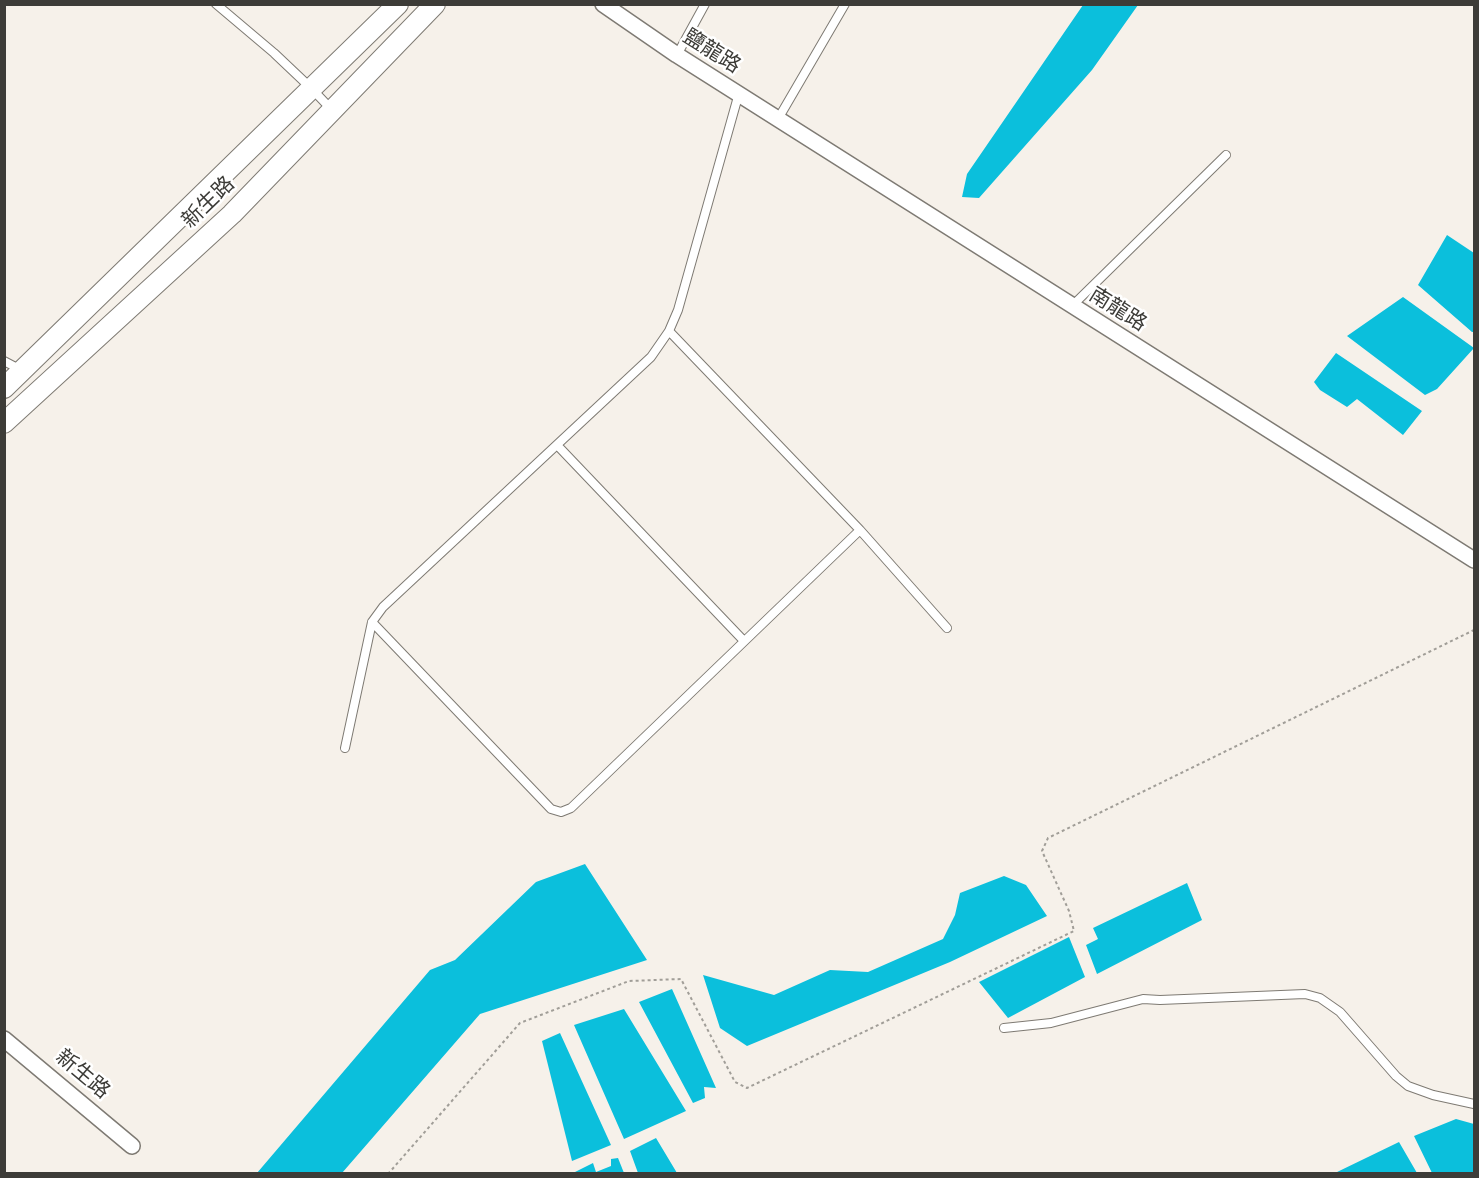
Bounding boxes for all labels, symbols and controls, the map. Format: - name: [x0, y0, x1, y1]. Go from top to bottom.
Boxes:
- street label: 鹽龍路: [679, 24, 745, 78]
- street label: 新生路: [177, 171, 239, 233]
- street label: 南龍路: [1085, 282, 1151, 336]
- street label: 新生路: [51, 1044, 115, 1104]

